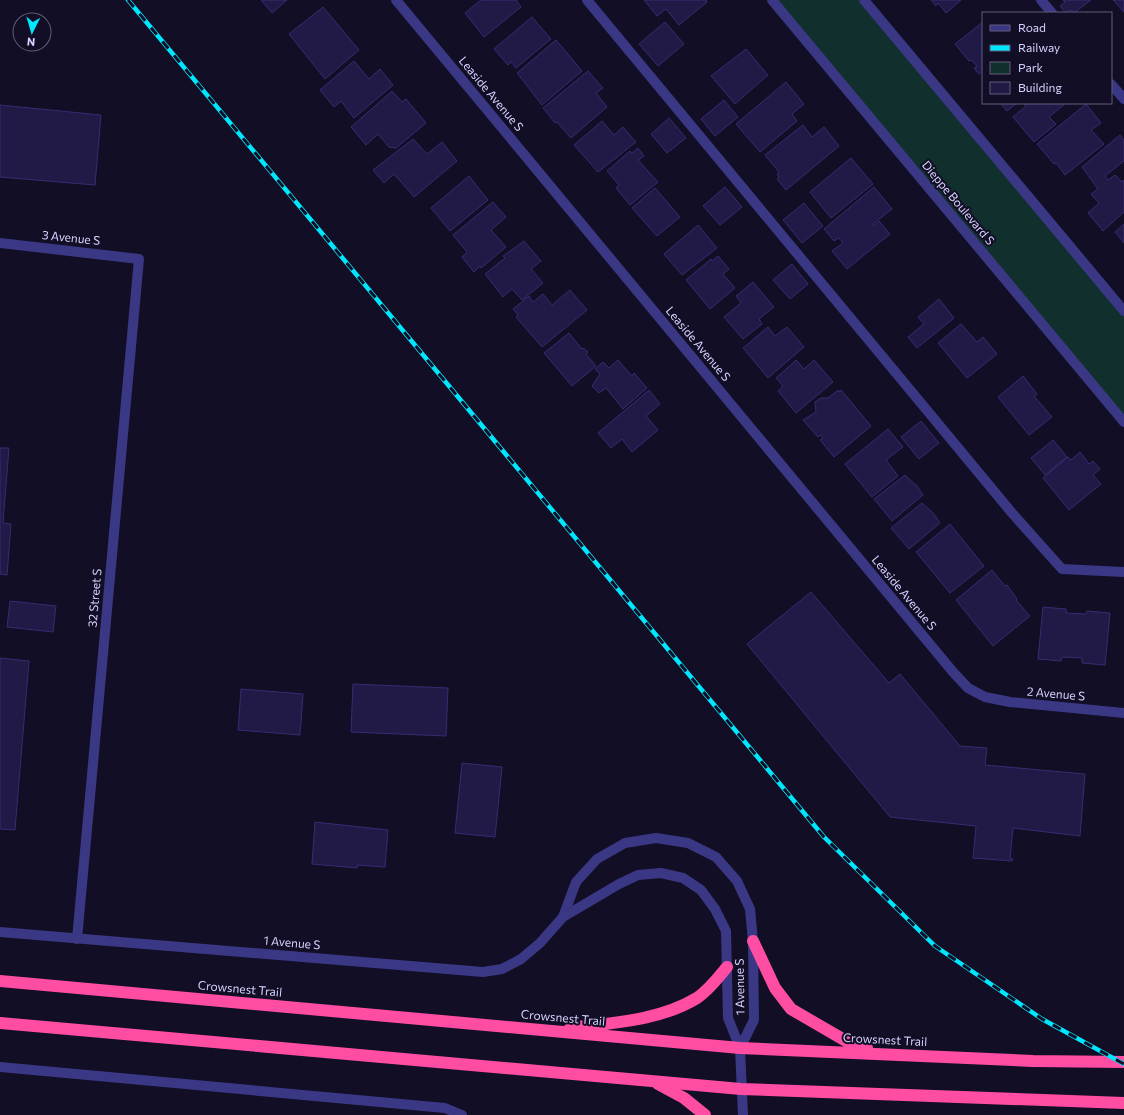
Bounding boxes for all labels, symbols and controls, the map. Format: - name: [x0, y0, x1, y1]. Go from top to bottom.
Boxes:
- north arrow: [12, 12, 52, 52]
- legend: [982, 12, 1112, 104]
- text: Road: [1018, 20, 1046, 34]
- text: N: [26, 36, 36, 49]
- text: Railway: [1018, 40, 1060, 54]
- street label: Leaside Avenue S: [457, 53, 527, 133]
- text: Park: [1018, 60, 1044, 74]
- text: Building: [1018, 80, 1062, 94]
- street label: Dieppe Boulevard S: [920, 158, 998, 247]
- street label: 3 Avenue S: [41, 227, 101, 247]
- street label: Leaside Avenue S: [664, 303, 734, 383]
- street label: Leaside Avenue S: [870, 552, 940, 632]
- street label: 32 Street S: [84, 568, 104, 628]
- street label: 2 Avenue S: [1026, 683, 1086, 703]
- street label: 1 Avenue S: [263, 933, 321, 951]
- street label: 1 Avenue S: [732, 959, 746, 1016]
- street label: Crowsnest Trail: [197, 977, 283, 999]
- street label: Crowsnest Trail: [520, 1006, 606, 1028]
- street label: Crowsnest Trail: [843, 1030, 928, 1048]

